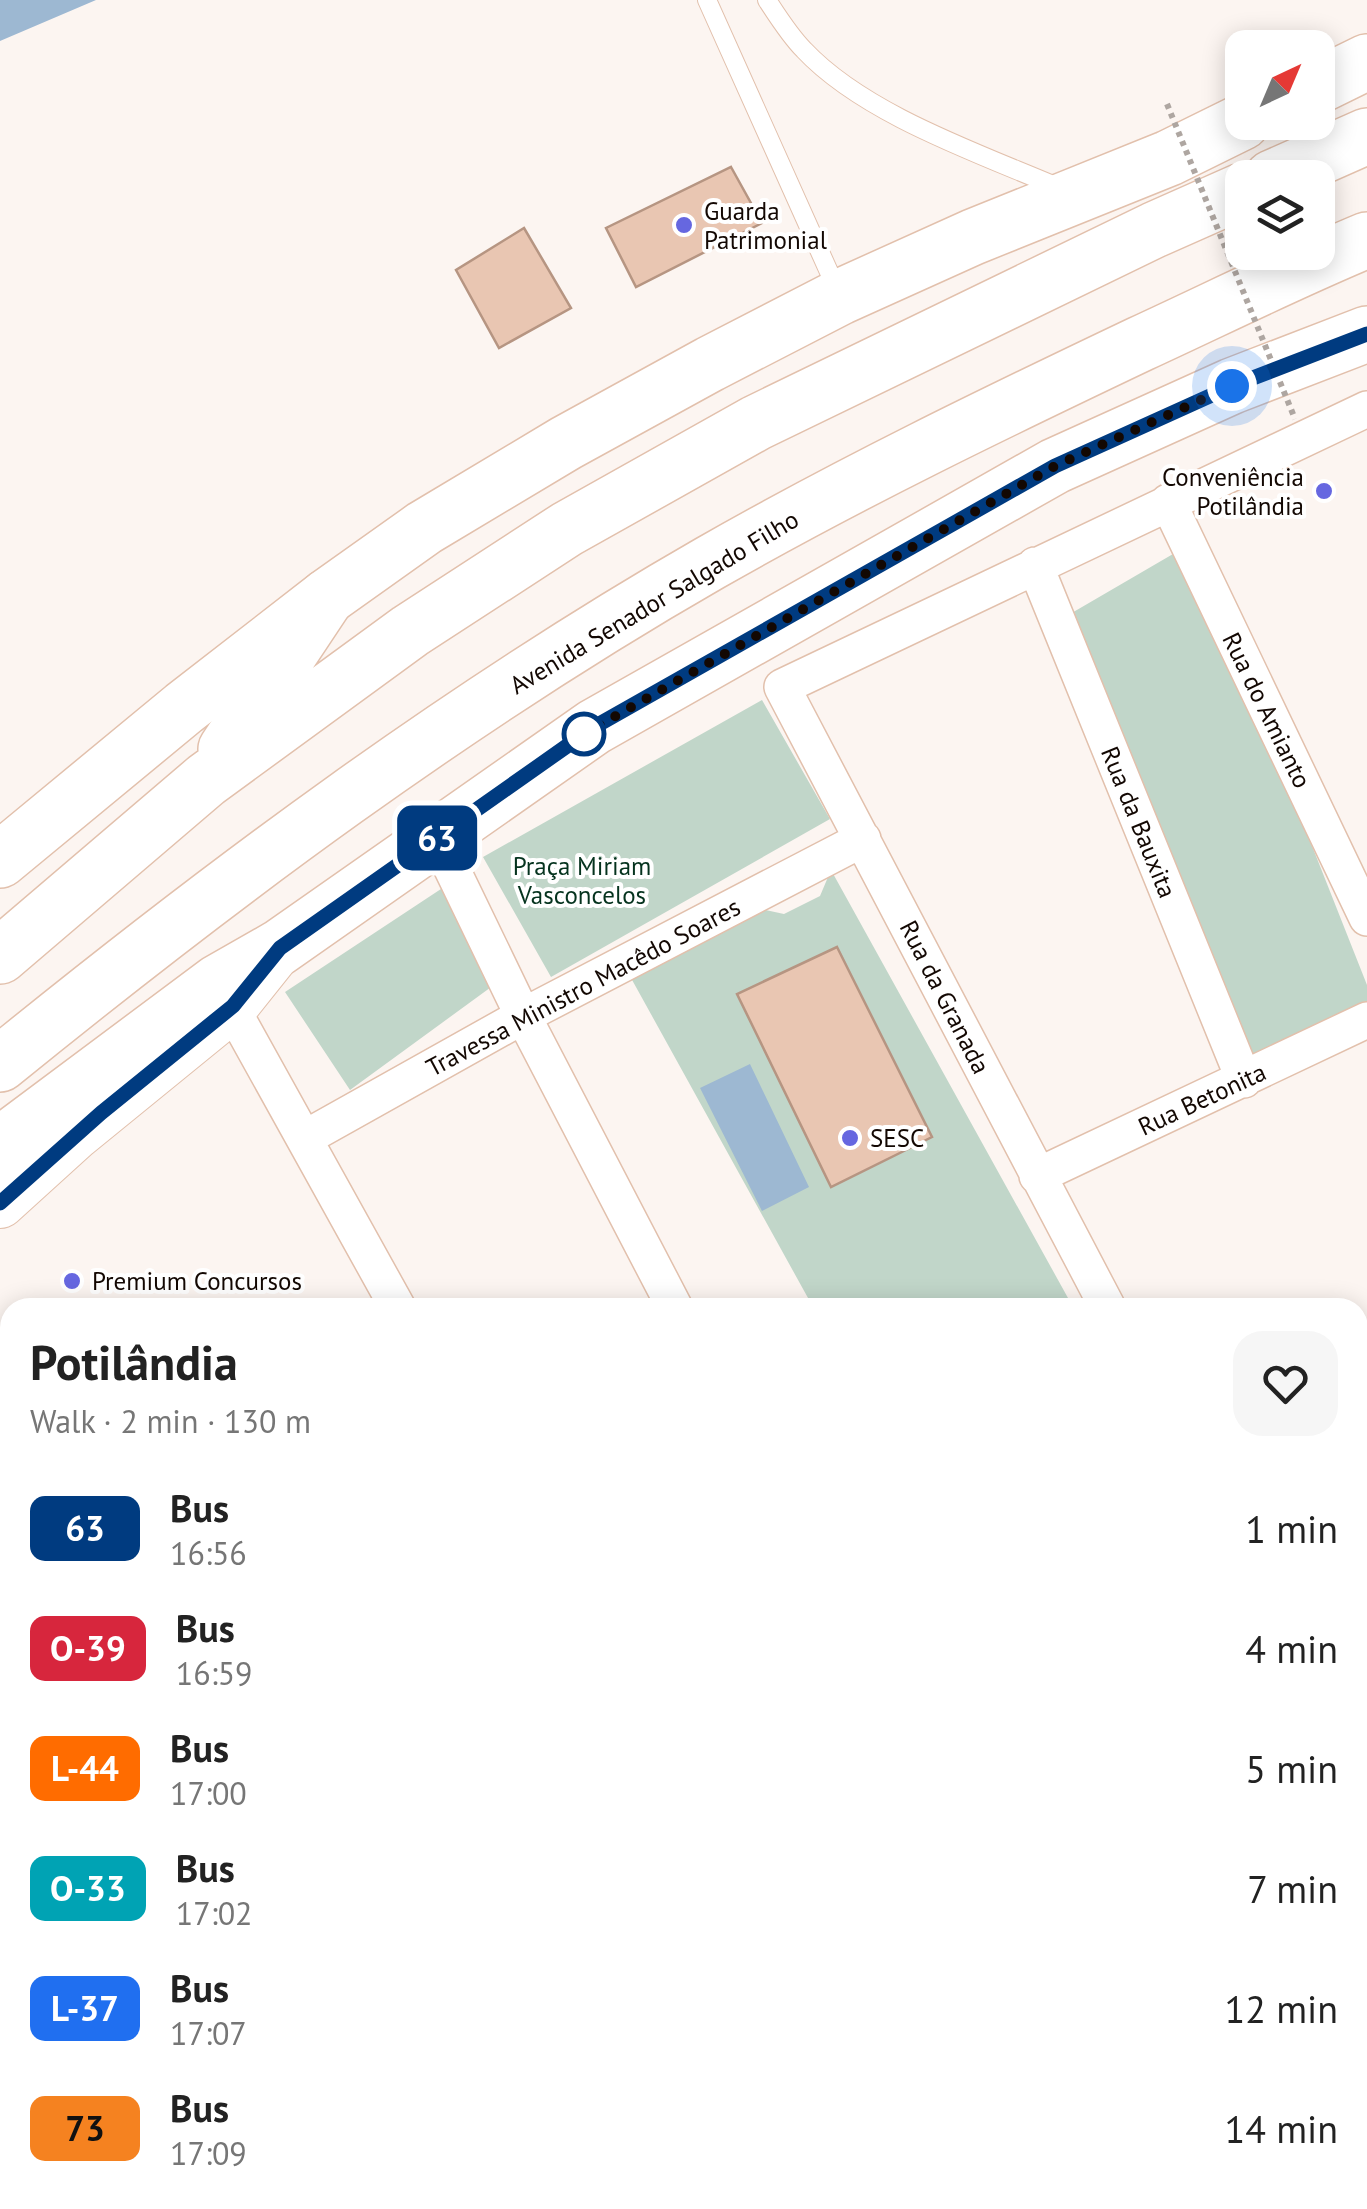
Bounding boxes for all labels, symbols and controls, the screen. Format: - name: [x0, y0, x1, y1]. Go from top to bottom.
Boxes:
- north arrow: [1225, 30, 1335, 140]
- map controls: [1225, 30, 1335, 270]
- button: layers: [1225, 160, 1335, 270]
- place label: Guarda Patrimonial: [704, 195, 828, 256]
- marker: Guarda Patrimonial: [673, 214, 695, 236]
- your location: [1207, 361, 1257, 411]
- place label: Conveniência Potilândia: [1162, 461, 1304, 522]
- marker: Conveniência Potilândia: [1313, 480, 1335, 502]
- street label: Avenida Senador Salgado Filho: [504, 503, 804, 701]
- street label: Rua do Amianto: [1216, 627, 1318, 793]
- unlabelled marker: [563, 713, 605, 755]
- street label: Rua da Bauxita: [1094, 742, 1184, 902]
- line badge: 63: [392, 806, 482, 870]
- text: 63: [417, 815, 457, 861]
- park label: Praça Miriam Vasconcelos: [513, 850, 651, 911]
- street label: Travessa Ministro Macêdo Soares: [420, 890, 746, 1084]
- street label: Rua da Granada: [893, 915, 997, 1079]
- street label: Rua Betonita: [1133, 1055, 1271, 1143]
- place label: SESC: [870, 1122, 924, 1154]
- marker: SESC: [839, 1127, 861, 1149]
- place label: Premium Concursos: [92, 1265, 302, 1297]
- marker: Premium Concursos: [61, 1270, 83, 1292]
- text: Potilândia: [30, 1331, 238, 1393]
- button: heart: [1233, 1331, 1338, 1436]
- text: Walk · 2 min · 130 m: [30, 1400, 311, 1442]
- text: Bus: [170, 1483, 229, 1532]
- text: 1 min: [1245, 1504, 1338, 1553]
- text: 63: [65, 1505, 105, 1551]
- text: 16:56: [170, 1532, 247, 1574]
- text: Bus: [176, 1603, 235, 1652]
- text: 4 min: [1245, 1624, 1338, 1673]
- text: O-39: [50, 1625, 126, 1671]
- text: 16:59: [176, 1652, 253, 1694]
- text: Bus: [170, 1723, 229, 1772]
- text: 5 min: [1245, 1744, 1338, 1793]
- text: L-44: [51, 1745, 119, 1791]
- text: 17:00: [170, 1772, 247, 1814]
- text: Bus: [176, 1843, 235, 1892]
- text: 7 min: [1247, 1864, 1338, 1913]
- text: O-33: [50, 1865, 126, 1911]
- text: 17:02: [176, 1892, 253, 1934]
- text: Bus: [170, 1963, 229, 2012]
- text: 12 min: [1225, 1984, 1338, 2033]
- text: L-37: [51, 1985, 119, 2031]
- text: 17:07: [170, 2012, 247, 2054]
- text: Bus: [170, 2083, 229, 2132]
- text: 14 min: [1225, 2104, 1338, 2153]
- text: 73: [65, 2105, 105, 2151]
- text: 17:09: [170, 2132, 247, 2174]

